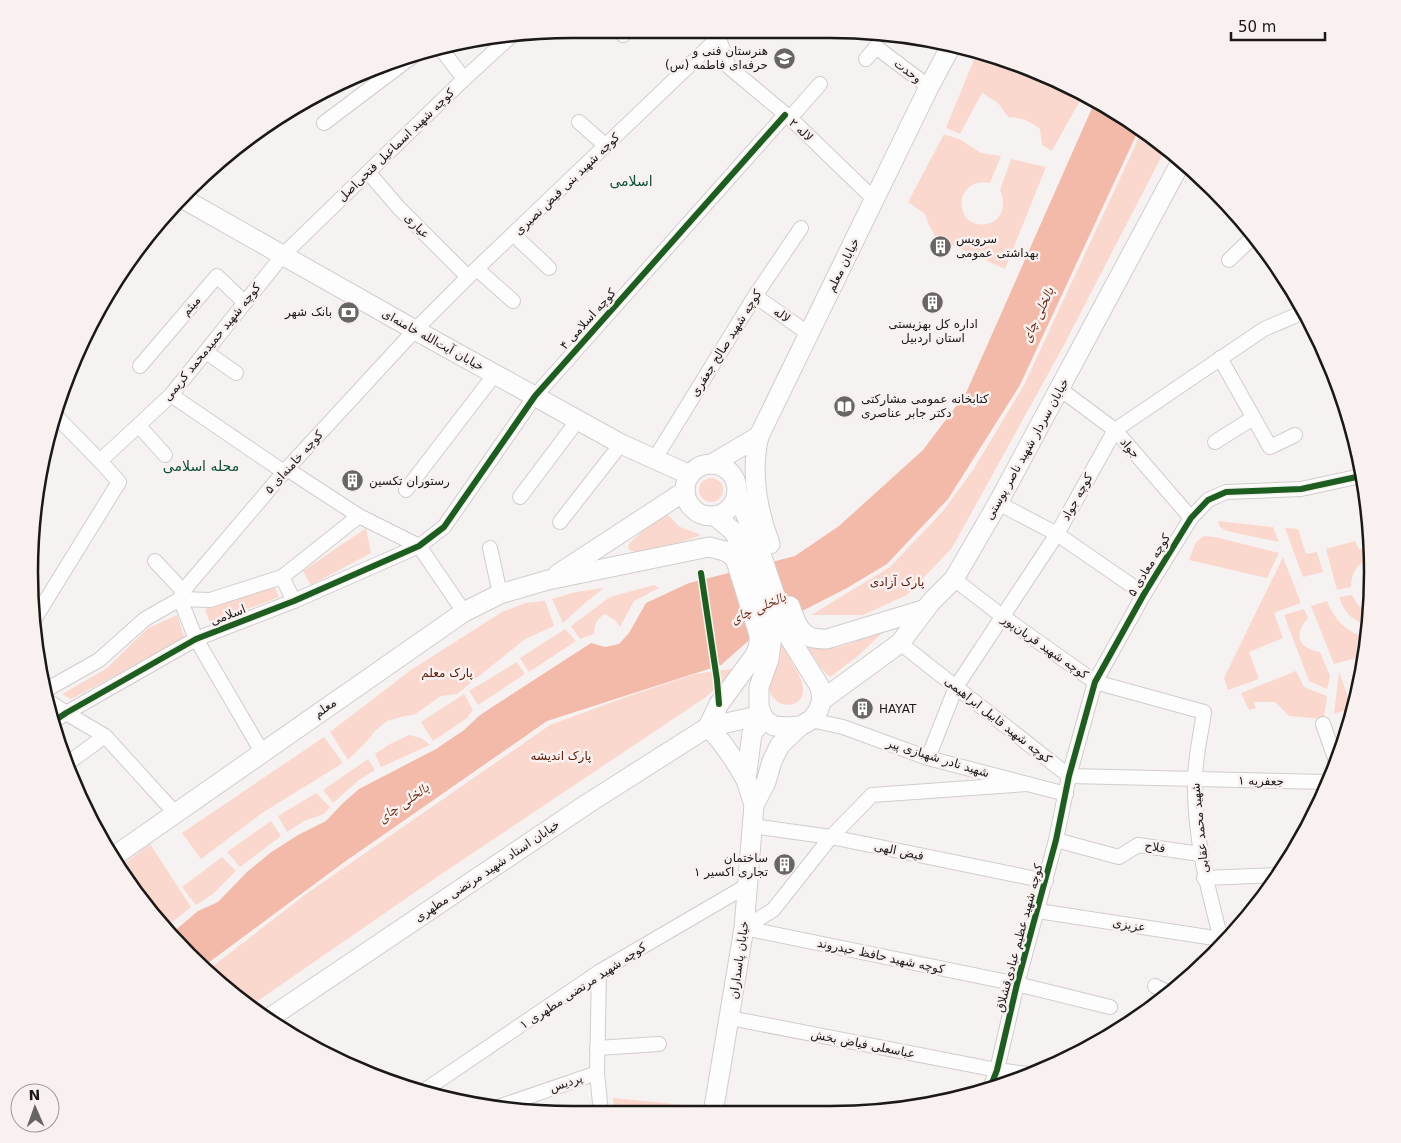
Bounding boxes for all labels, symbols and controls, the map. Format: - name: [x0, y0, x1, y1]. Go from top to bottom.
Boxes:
- scale bar: [1231, 10, 1325, 42]
- text: 50 m: [1238, 18, 1276, 36]
- place label: هنرستان فنی و حرفه‌ای فاطمه (س): [665, 44, 768, 73]
- school or university icon: هنرستان فنی و حرفه‌ای فاطمه (س): [772, 46, 796, 70]
- street label: وحدت: [891, 56, 925, 87]
- street label: کوچه شهید اسماعیل فتحی‌اصل: [335, 85, 458, 205]
- street label: لاله ۲: [786, 116, 816, 144]
- street label: کوچه شهید بنی فیض نصیری: [511, 130, 623, 239]
- district label: اسلامی: [609, 173, 653, 189]
- street label: عیاری: [401, 211, 432, 242]
- place label: سرویس بهداشتی عمومی: [956, 232, 1039, 261]
- building icon: سرویس بهداشتی عمومی: [928, 234, 952, 258]
- street label: خیابان معلم: [824, 236, 862, 294]
- street label: کوچه شهید حمیدمحمد کریمی: [160, 280, 265, 404]
- water label: بالخلی چای: [1017, 284, 1058, 344]
- street label: کوچه اسلامی ۴: [557, 286, 620, 353]
- street label: کوچه شهید صالح جعفری: [687, 287, 766, 400]
- building icon: اداره کل بهزیستی استان اردبیل: [921, 291, 945, 315]
- street label: میثم: [179, 293, 203, 319]
- bank icon: بانک شهر: [336, 300, 360, 324]
- street label: لاله: [771, 304, 793, 326]
- place label: بانک شهر: [284, 305, 332, 320]
- street label: خیابان آیت‌الله خامنه‌ای: [380, 305, 487, 374]
- place label: اداره کل بهزیستی استان اردبیل: [888, 317, 978, 346]
- street label: خیابان سردار شهید ناصر پوستی: [982, 376, 1073, 523]
- place label: کتابخانه عمومی مشارکتی دکتر جابر عناصری: [861, 392, 989, 421]
- library icon: کتابخانه عمومی مشارکتی دکتر جابر عناصری: [833, 394, 857, 418]
- street label: کوچه خامنه‌ای ۵: [262, 427, 327, 497]
- street label: جواد: [1117, 435, 1143, 462]
- district label: محله اسلامی: [163, 458, 239, 474]
- building icon: رستوران تکسین: [341, 469, 365, 493]
- street label: کوچه جواد: [1058, 471, 1097, 524]
- place label: رستوران تکسین: [369, 474, 450, 489]
- street label: کوچه معادی ۵: [1125, 531, 1174, 599]
- park label: پارک آزادی: [870, 574, 924, 590]
- water label: بالخلی چای: [728, 588, 788, 627]
- street label: اسلامی: [208, 602, 248, 628]
- street label: کوچه شهید قربان‌پور: [998, 611, 1091, 683]
- park label: پارک معلم: [421, 666, 473, 681]
- street label: کوچه شهید قابیل ابراهیمی: [941, 674, 1054, 767]
- street label: معلم: [311, 695, 339, 721]
- building icon: HAYAT: [851, 697, 875, 721]
- place label: HAYAT: [879, 702, 917, 716]
- street label: شهید نادر شهبازی پیر: [884, 735, 991, 781]
- park label: پارک اندیشه: [531, 749, 591, 764]
- street label: جعفریه ۱: [1238, 774, 1284, 789]
- water label: بالخلی چای: [374, 779, 432, 826]
- street label: شهید محمد عقابی: [1188, 782, 1212, 874]
- street label: خیابان استاد شهید مرتضی مطهری: [412, 817, 563, 926]
- street label: فلاح: [1144, 838, 1166, 856]
- street label: فیض الهی: [873, 839, 925, 864]
- place label: ساختمان تجاری اکسیر ۱: [694, 851, 768, 880]
- building icon: ساختمان تجاری اکسیر ۱: [772, 853, 796, 877]
- street label: کوچه شهید عظیم عبادی‌قشلاق: [992, 862, 1047, 1014]
- street label: عزیزی: [1111, 915, 1146, 935]
- street label: خیابان پاسداران: [727, 920, 752, 1000]
- street label: کوچه شهید حافظ حیدروند: [816, 936, 946, 977]
- street label: کوچه شهید مرتضی مطهری ۱: [517, 940, 649, 1033]
- street label: عباسعلی فیاض بخش: [810, 1027, 916, 1062]
- street label: پردیس: [548, 1071, 585, 1096]
- north arrow: [10, 1083, 60, 1133]
- text: N: [28, 1087, 41, 1103]

